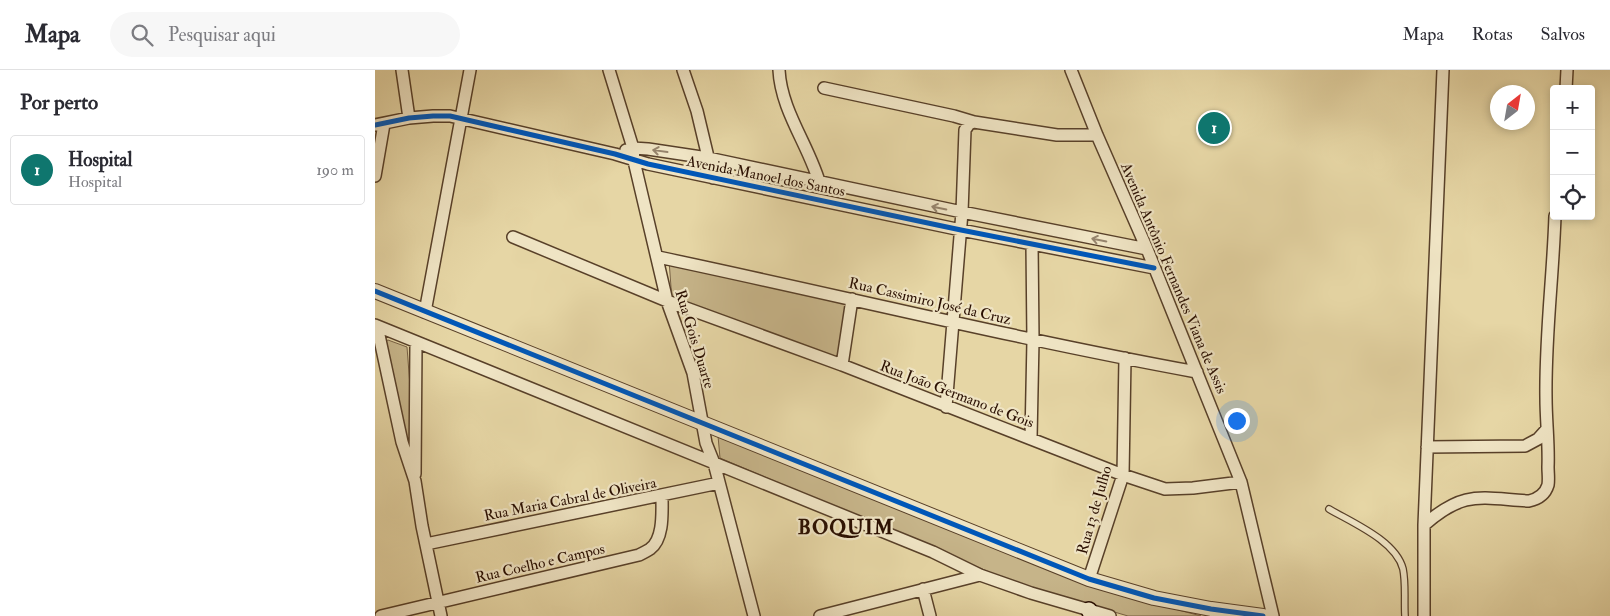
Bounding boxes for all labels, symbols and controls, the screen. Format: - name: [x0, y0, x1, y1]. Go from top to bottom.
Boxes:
- search box: [110, 12, 460, 57]
- text: Mapa: [25, 19, 80, 50]
- icon: search: [128, 21, 156, 49]
- text: Pesquisar aqui: [168, 23, 276, 47]
- text: Mapa: [1403, 23, 1444, 46]
- text: Rotas: [1472, 23, 1513, 46]
- text: Salvos: [1541, 23, 1585, 46]
- north arrow: [1490, 85, 1535, 130]
- map controls: [1550, 85, 1595, 220]
- button: +: [1550, 85, 1595, 130]
- text: Por perto: [20, 89, 98, 116]
- pin: 1: [1198, 109, 1230, 147]
- button: −: [1550, 130, 1595, 175]
- one-way arrow: [653, 145, 669, 155]
- text: Hospital: [68, 148, 132, 172]
- street label: Avenida Manoel dos Santos: [684, 152, 847, 201]
- street label: Avenida Antônio Fernandes Viana de Assis: [1116, 159, 1231, 397]
- text: 1: [34, 160, 40, 180]
- text: 190 m: [316, 160, 354, 180]
- text: Hospital: [68, 172, 122, 192]
- button: locate: [1550, 175, 1595, 220]
- one-way arrow: [932, 203, 948, 212]
- one-way arrow: [1091, 234, 1107, 244]
- street label: Rua Cassimiro José da Cruz: [847, 274, 1013, 330]
- street label: Rua Gois Duarte: [670, 287, 719, 391]
- street label: Rua João Germano de Gois: [877, 356, 1036, 434]
- your location: [1224, 408, 1250, 434]
- street label: Rua 13 de Julho: [1073, 464, 1117, 557]
- street label: Rua Maria Cabral de Oliveira: [482, 473, 659, 526]
- district label: BOQUIM: [798, 515, 894, 540]
- street label: Rua Coelho e Campos: [474, 539, 607, 589]

